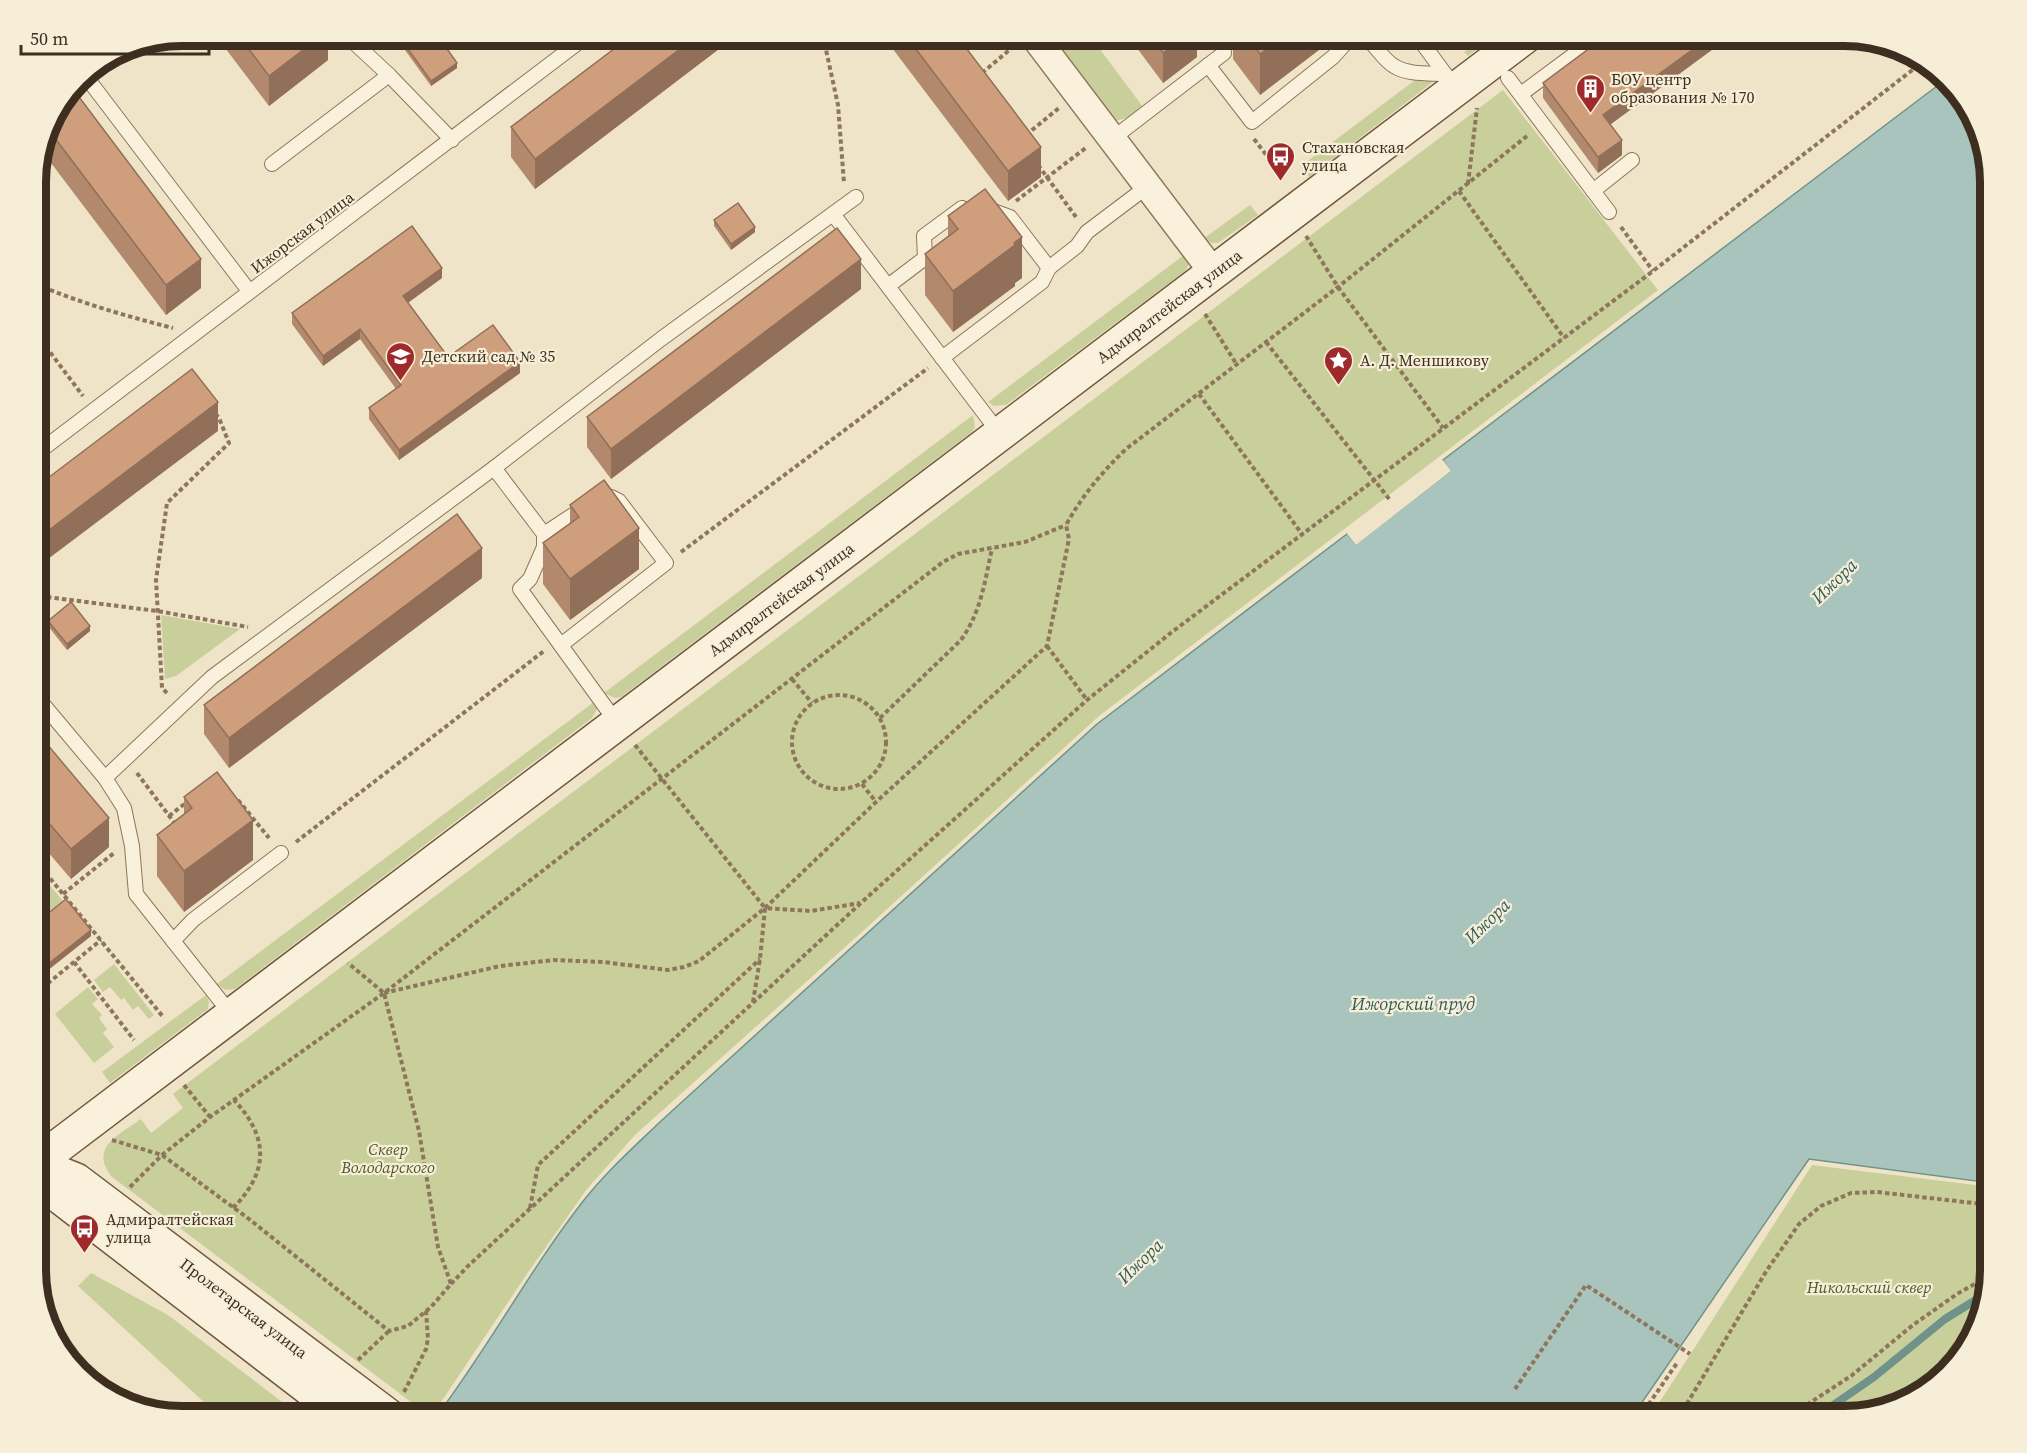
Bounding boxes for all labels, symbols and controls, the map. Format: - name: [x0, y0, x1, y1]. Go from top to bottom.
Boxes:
- scale bar: [21, 18, 208, 56]
- text: 50 m: [30, 26, 68, 51]
- place label: БОУ центр образования № 170: [1611, 68, 1755, 108]
- building icon: БОУ центр образования № 170: [1574, 72, 1606, 114]
- place label: Стахановская улица: [1302, 136, 1404, 176]
- bus stop icon: Стахановская улица: [1265, 140, 1297, 182]
- street label: Ижорская улица: [246, 185, 359, 278]
- street label: Адмиралтейская улица: [1092, 243, 1247, 368]
- school or university icon: Детский сад № 35: [385, 340, 417, 382]
- place icon: А. Д. Меншикову: [1323, 344, 1355, 386]
- place label: Детский сад № 35: [422, 345, 555, 367]
- place label: А. Д. Меншикову: [1360, 349, 1490, 371]
- street label: Адмиралтейская улица: [704, 536, 859, 661]
- water label: Ижора: [1805, 552, 1863, 610]
- water label: Ижора: [1458, 892, 1516, 950]
- water label: Ижорский пруд: [1350, 991, 1475, 1016]
- park label: Сквер Володарского: [340, 1138, 435, 1178]
- place label: Адмиралтейская улица: [106, 1208, 234, 1248]
- bus stop icon: Адмиралтейская улица: [69, 1212, 101, 1254]
- water label: Ижора: [1111, 1232, 1169, 1290]
- street label: Пролетарская улица: [176, 1253, 313, 1364]
- park label: Никольский сквер: [1806, 1276, 1931, 1298]

